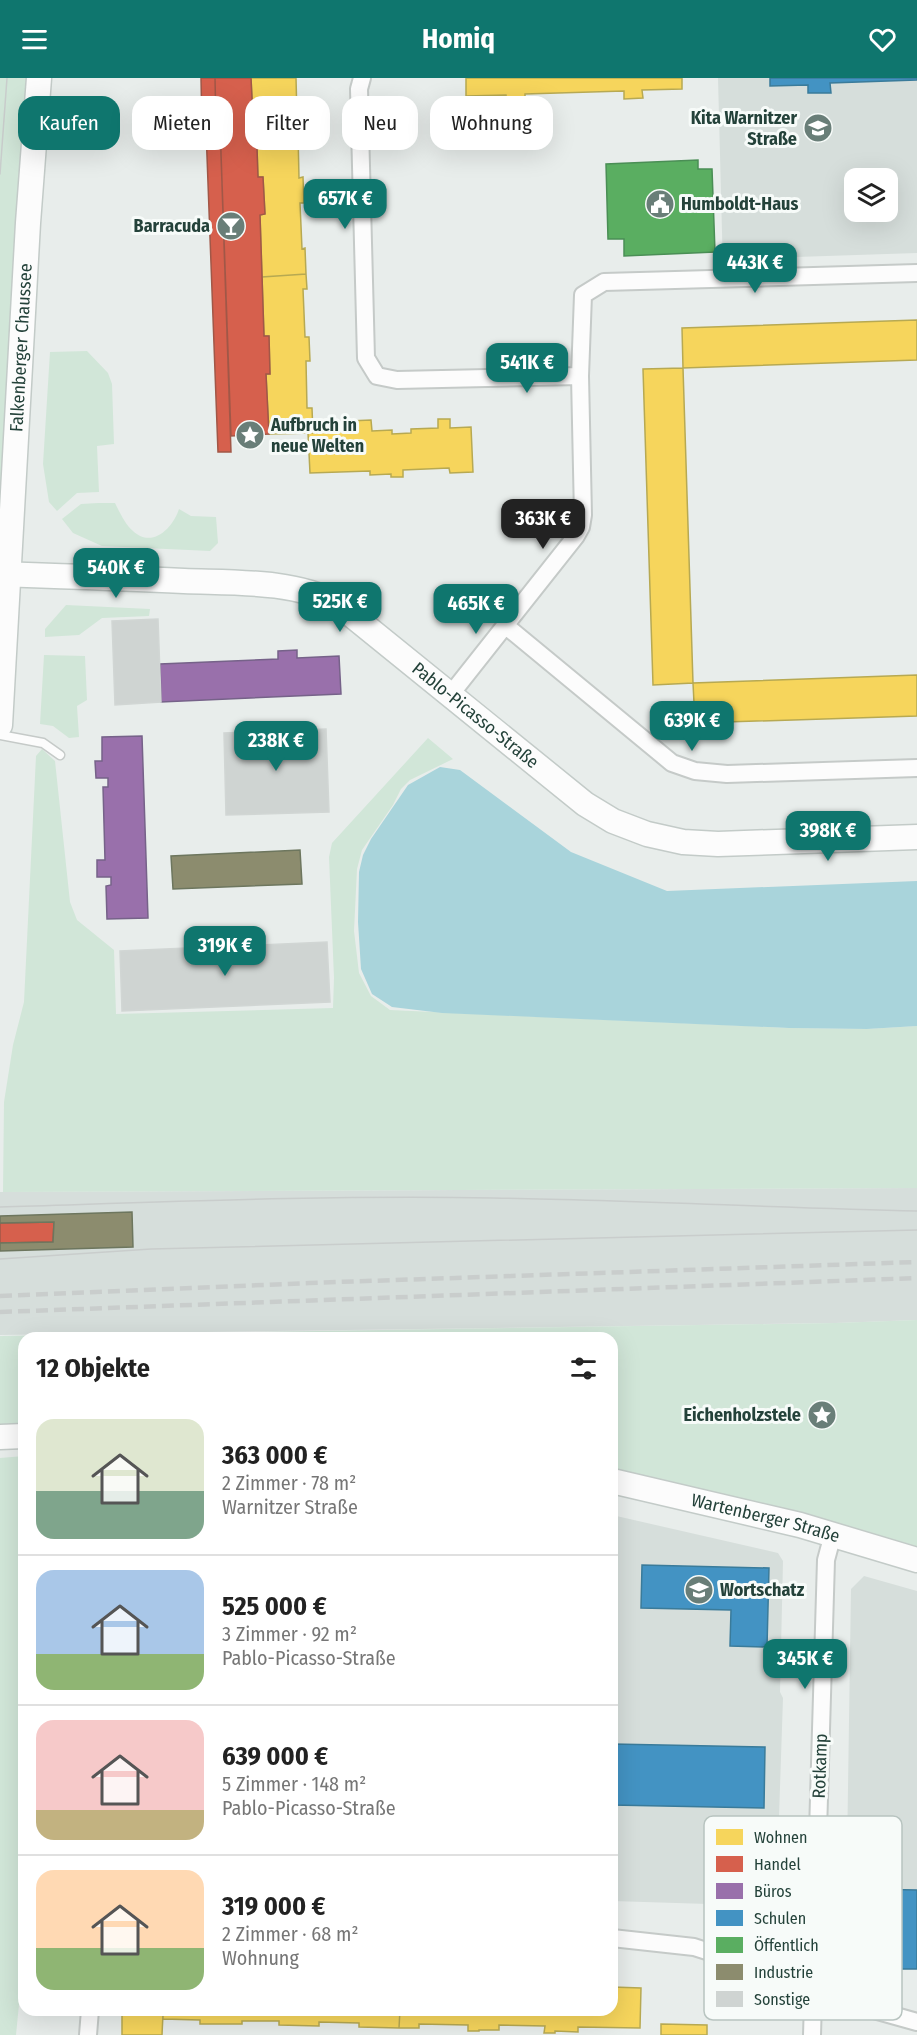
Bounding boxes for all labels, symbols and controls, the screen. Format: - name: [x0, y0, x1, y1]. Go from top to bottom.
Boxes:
- icon: menu: [18, 23, 51, 56]
- text: Homiq: [422, 23, 495, 55]
- icon: heart: [866, 23, 899, 56]
- chip: Kaufen: [18, 96, 120, 150]
- chip: Mieten: [132, 96, 233, 150]
- chip: Filter: [245, 96, 330, 150]
- chip: Neu: [342, 96, 418, 150]
- chip: Wohnung: [430, 96, 553, 150]
- place label: Kita Warnitzer Straße: [691, 107, 797, 150]
- school or university icon: Kita Warnitzer Straße: [802, 112, 834, 144]
- map controls: [844, 168, 898, 222]
- button: layers: [844, 168, 898, 222]
- pin: 657K €: [296, 179, 394, 230]
- text: 657K €: [318, 186, 372, 210]
- public building icon: Humboldt-Haus: [644, 188, 676, 220]
- place label: Humboldt-Haus: [681, 193, 798, 215]
- bar icon: Barracuda: [215, 210, 247, 242]
- place label: Barracuda: [134, 215, 210, 237]
- pin: 443K €: [706, 243, 804, 294]
- text: 443K €: [727, 250, 783, 274]
- street label: Falkenberger Chaussee: [5, 263, 37, 432]
- pin: 541K €: [478, 343, 576, 394]
- text: 541K €: [500, 350, 554, 374]
- place label: Aufbruch in neue Welten: [270, 414, 364, 457]
- place icon: Aufbruch in neue Welten: [234, 419, 266, 451]
- pin: 363K €: [494, 499, 592, 550]
- text: 363K €: [515, 506, 571, 530]
- pin: 540K €: [67, 548, 165, 599]
- text: 540K €: [87, 555, 145, 579]
- pin: 525K €: [291, 582, 389, 633]
- pin: 465K €: [427, 584, 525, 635]
- text: 525K €: [312, 589, 368, 613]
- text: 465K €: [448, 591, 504, 615]
- street label: Pablo-Picasso-Straße: [408, 657, 543, 773]
- pin: 639K €: [643, 701, 741, 752]
- text: 639K €: [664, 708, 720, 732]
- pin: 238K €: [227, 721, 325, 772]
- text: 238K €: [248, 728, 304, 752]
- pin: 398K €: [779, 811, 877, 862]
- text: 398K €: [800, 818, 856, 842]
- pin: 319K €: [176, 926, 274, 977]
- text: 319K €: [198, 933, 252, 957]
- icon: filters: [567, 1352, 600, 1385]
- text: 12 Objekte: [36, 1353, 150, 1384]
- place icon: Eichenholzstele: [806, 1399, 838, 1431]
- place label: Eichenholzstele: [683, 1404, 801, 1426]
- text: 363 000 €: [222, 1440, 327, 1471]
- icon: home: [84, 1443, 156, 1515]
- text: 2 Zimmer · 78 m²: [222, 1471, 356, 1495]
- street label: Wartenberger Straße: [689, 1489, 843, 1547]
- text: Warnitzer Straße: [222, 1495, 358, 1519]
- school or university icon: Wortschatz: [683, 1574, 715, 1606]
- place label: Wortschatz: [720, 1579, 805, 1601]
- text: 525 000 €: [222, 1591, 327, 1622]
- icon: home: [84, 1594, 156, 1666]
- text: 3 Zimmer · 92 m²: [222, 1622, 357, 1646]
- pin: 345K €: [756, 1639, 854, 1690]
- text: Pablo-Picasso-Straße: [222, 1646, 396, 1670]
- text: 345K €: [777, 1646, 833, 1670]
- street label: Rotkamp: [808, 1733, 832, 1799]
- text: 639 000 €: [222, 1741, 328, 1772]
- icon: home: [84, 1744, 156, 1816]
- text: 5 Zimmer · 148 m²: [222, 1772, 366, 1796]
- text: Pablo-Picasso-Straße: [222, 1796, 396, 1820]
- legend: [704, 1816, 902, 2020]
- text: Wohnen: [754, 1828, 807, 1847]
- text: Handel: [754, 1855, 801, 1874]
- text: Büros: [754, 1882, 792, 1901]
- text: 319 000 €: [222, 1891, 326, 1922]
- icon: home: [84, 1894, 156, 1966]
- text: Schulen: [754, 1909, 806, 1928]
- text: 2 Zimmer · 68 m²: [222, 1922, 358, 1946]
- text: Öffentlich: [754, 1936, 819, 1955]
- text: Wohnung: [222, 1946, 299, 1970]
- text: Industrie: [754, 1963, 813, 1982]
- text: Sonstige: [754, 1990, 810, 2009]

